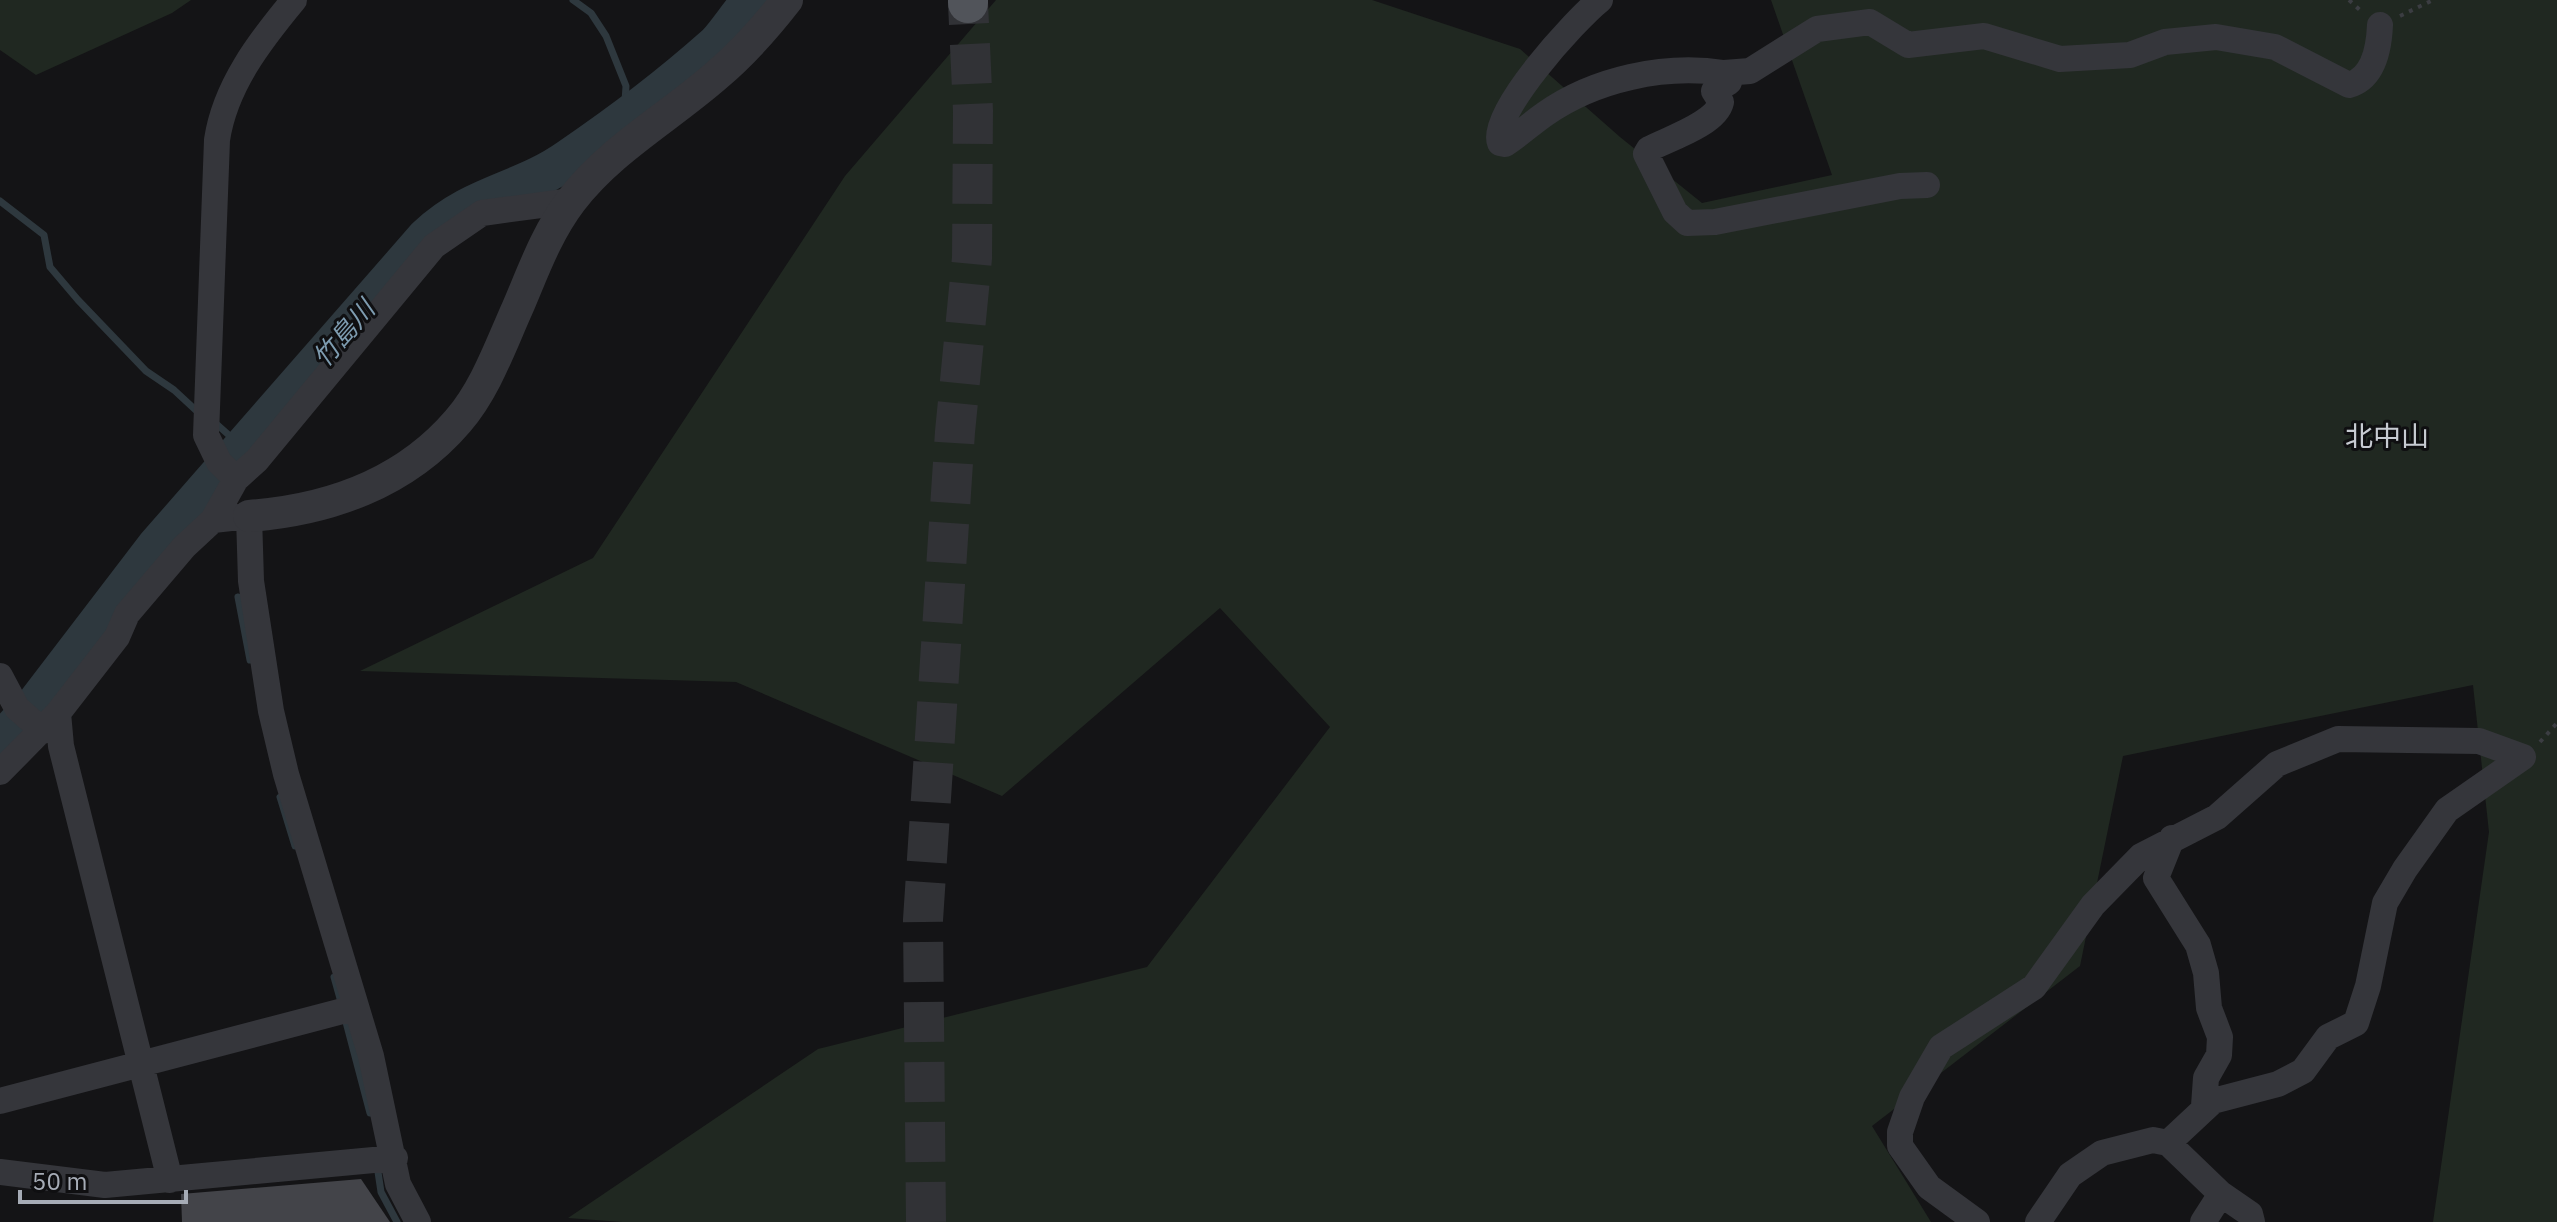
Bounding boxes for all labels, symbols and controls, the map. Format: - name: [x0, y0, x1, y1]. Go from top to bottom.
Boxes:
- water label: 竹島川: [305, 290, 383, 374]
- district label: 北中山: [2345, 417, 2429, 454]
- scale bar: [20, 1154, 186, 1204]
- text: 50 m: [32, 1165, 87, 1197]

